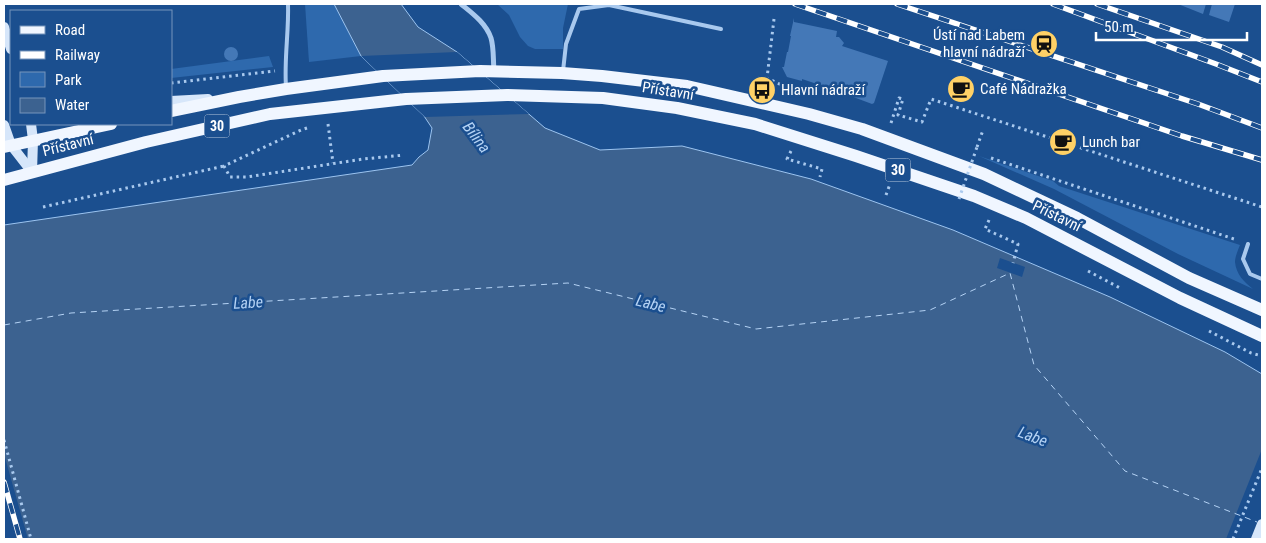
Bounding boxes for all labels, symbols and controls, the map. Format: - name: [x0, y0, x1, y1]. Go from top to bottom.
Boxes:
- legend: [10, 10, 172, 125]
- scale bar: [1096, 10, 1247, 42]
- text: 50 m: [1104, 18, 1134, 36]
- text: Road: [55, 21, 85, 39]
- place label: Ústí nad Labem hlavní nádraží: [933, 26, 1026, 61]
- station icon: Ústí nad Labem hlavní nádraží: [1029, 29, 1059, 59]
- text: Railway: [55, 46, 100, 64]
- text: Park: [55, 71, 82, 89]
- cafe icon: Café Nádražka: [946, 74, 976, 104]
- bus stop icon: Hlavní nádraží: [747, 75, 777, 105]
- street label: Přístavní: [641, 78, 697, 104]
- place label: Café Nádražka: [980, 80, 1067, 98]
- place label: Hlavní nádraží: [781, 81, 866, 99]
- text: Water: [55, 96, 90, 114]
- road number: 30: [204, 114, 230, 138]
- water label: Bílina: [459, 118, 494, 157]
- cafe icon: Lunch bar: [1048, 127, 1078, 157]
- street label: Přístavní: [41, 130, 97, 160]
- place label: Lunch bar: [1082, 133, 1141, 151]
- road number: 30: [886, 158, 910, 182]
- street label: Přístavní: [1030, 197, 1086, 236]
- water label: Labe: [634, 291, 668, 316]
- water label: Labe: [233, 292, 263, 313]
- water label: Labe: [1016, 422, 1050, 451]

